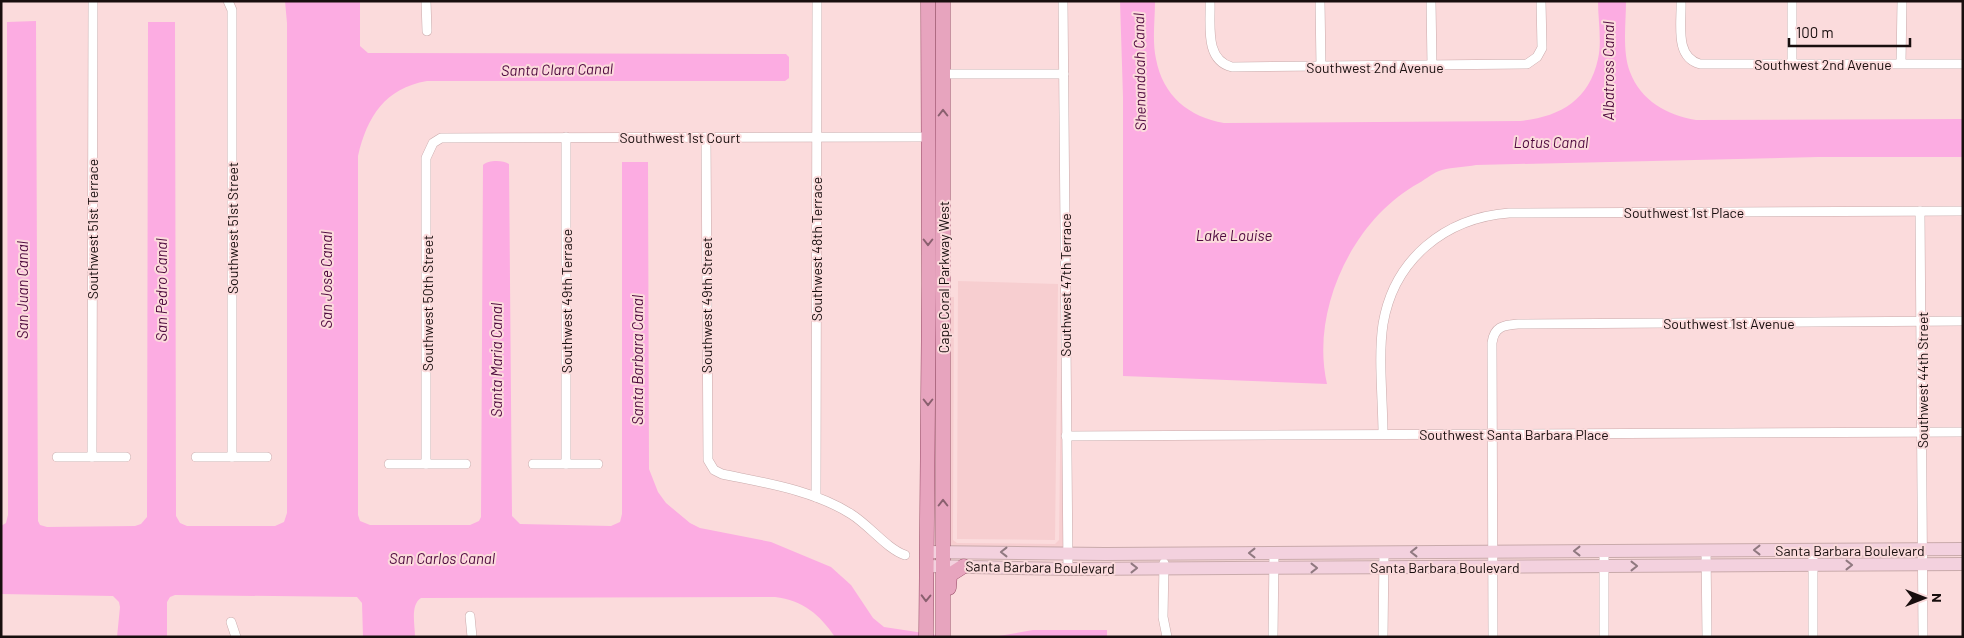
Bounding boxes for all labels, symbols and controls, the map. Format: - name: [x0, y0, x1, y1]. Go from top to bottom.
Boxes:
- water label: Shenandoah Canal: [1129, 12, 1149, 131]
- scale bar: [1789, 15, 1910, 47]
- water label: Albatross Canal: [1599, 21, 1617, 120]
- text: 100 m: [1796, 23, 1834, 41]
- street label: Southwest 2nd Avenue: [1754, 56, 1892, 73]
- water label: Santa Clara Canal: [501, 59, 614, 79]
- street label: Southwest 2nd Avenue: [1306, 59, 1444, 76]
- one-way arrow: [938, 109, 948, 116]
- street label: Southwest 1st Court: [619, 129, 741, 146]
- water label: Lotus Canal: [1514, 133, 1589, 151]
- street label: Southwest 51st Terrace: [84, 159, 101, 299]
- street label: Southwest 51st Street: [224, 162, 241, 294]
- street label: Southwest 48th Terrace: [808, 177, 825, 321]
- street label: Cape Coral Parkway West: [935, 201, 952, 353]
- street label: Southwest 1st Place: [1624, 204, 1744, 221]
- street label: Southwest 47th Terrace: [1057, 213, 1074, 357]
- water label: Lake Louise: [1196, 226, 1272, 244]
- street label: Southwest 49th Terrace: [558, 229, 575, 373]
- water label: San Jose Canal: [317, 231, 335, 328]
- street label: Southwest 50th Street: [419, 235, 436, 371]
- street label: Southwest 49th Street: [698, 237, 715, 373]
- water label: San Pedro Canal: [152, 238, 170, 342]
- one-way arrow: [923, 239, 933, 247]
- water label: San Juan Canal: [13, 240, 31, 339]
- water label: Santa Barbara Canal: [628, 294, 646, 425]
- water label: Santa Maria Canal: [487, 302, 505, 417]
- street label: Southwest 44th Street: [1914, 312, 1931, 448]
- street label: Southwest 1st Avenue: [1663, 315, 1795, 332]
- one-way arrow: [923, 398, 933, 406]
- street label: Southwest Santa Barbara Place: [1419, 426, 1609, 443]
- one-way arrow: [938, 499, 948, 507]
- street label: Santa Barbara Boulevard: [1775, 542, 1925, 559]
- one-way arrow: [1752, 545, 1760, 555]
- one-way arrow: [1572, 546, 1580, 556]
- one-way arrow: [1000, 547, 1008, 557]
- one-way arrow: [1410, 547, 1418, 557]
- one-way arrow: [1247, 548, 1255, 558]
- water label: San Carlos Canal: [389, 549, 496, 567]
- street label: Santa Barbara Boulevard: [965, 557, 1115, 577]
- street label: Santa Barbara Boulevard: [1370, 559, 1520, 576]
- one-way arrow: [1845, 560, 1853, 570]
- one-way arrow: [1630, 561, 1638, 571]
- one-way arrow: [1130, 563, 1138, 573]
- one-way arrow: [1310, 563, 1318, 573]
- north arrow: [1899, 573, 1949, 623]
- text: N: [1929, 593, 1946, 603]
- one-way arrow: [921, 594, 931, 602]

